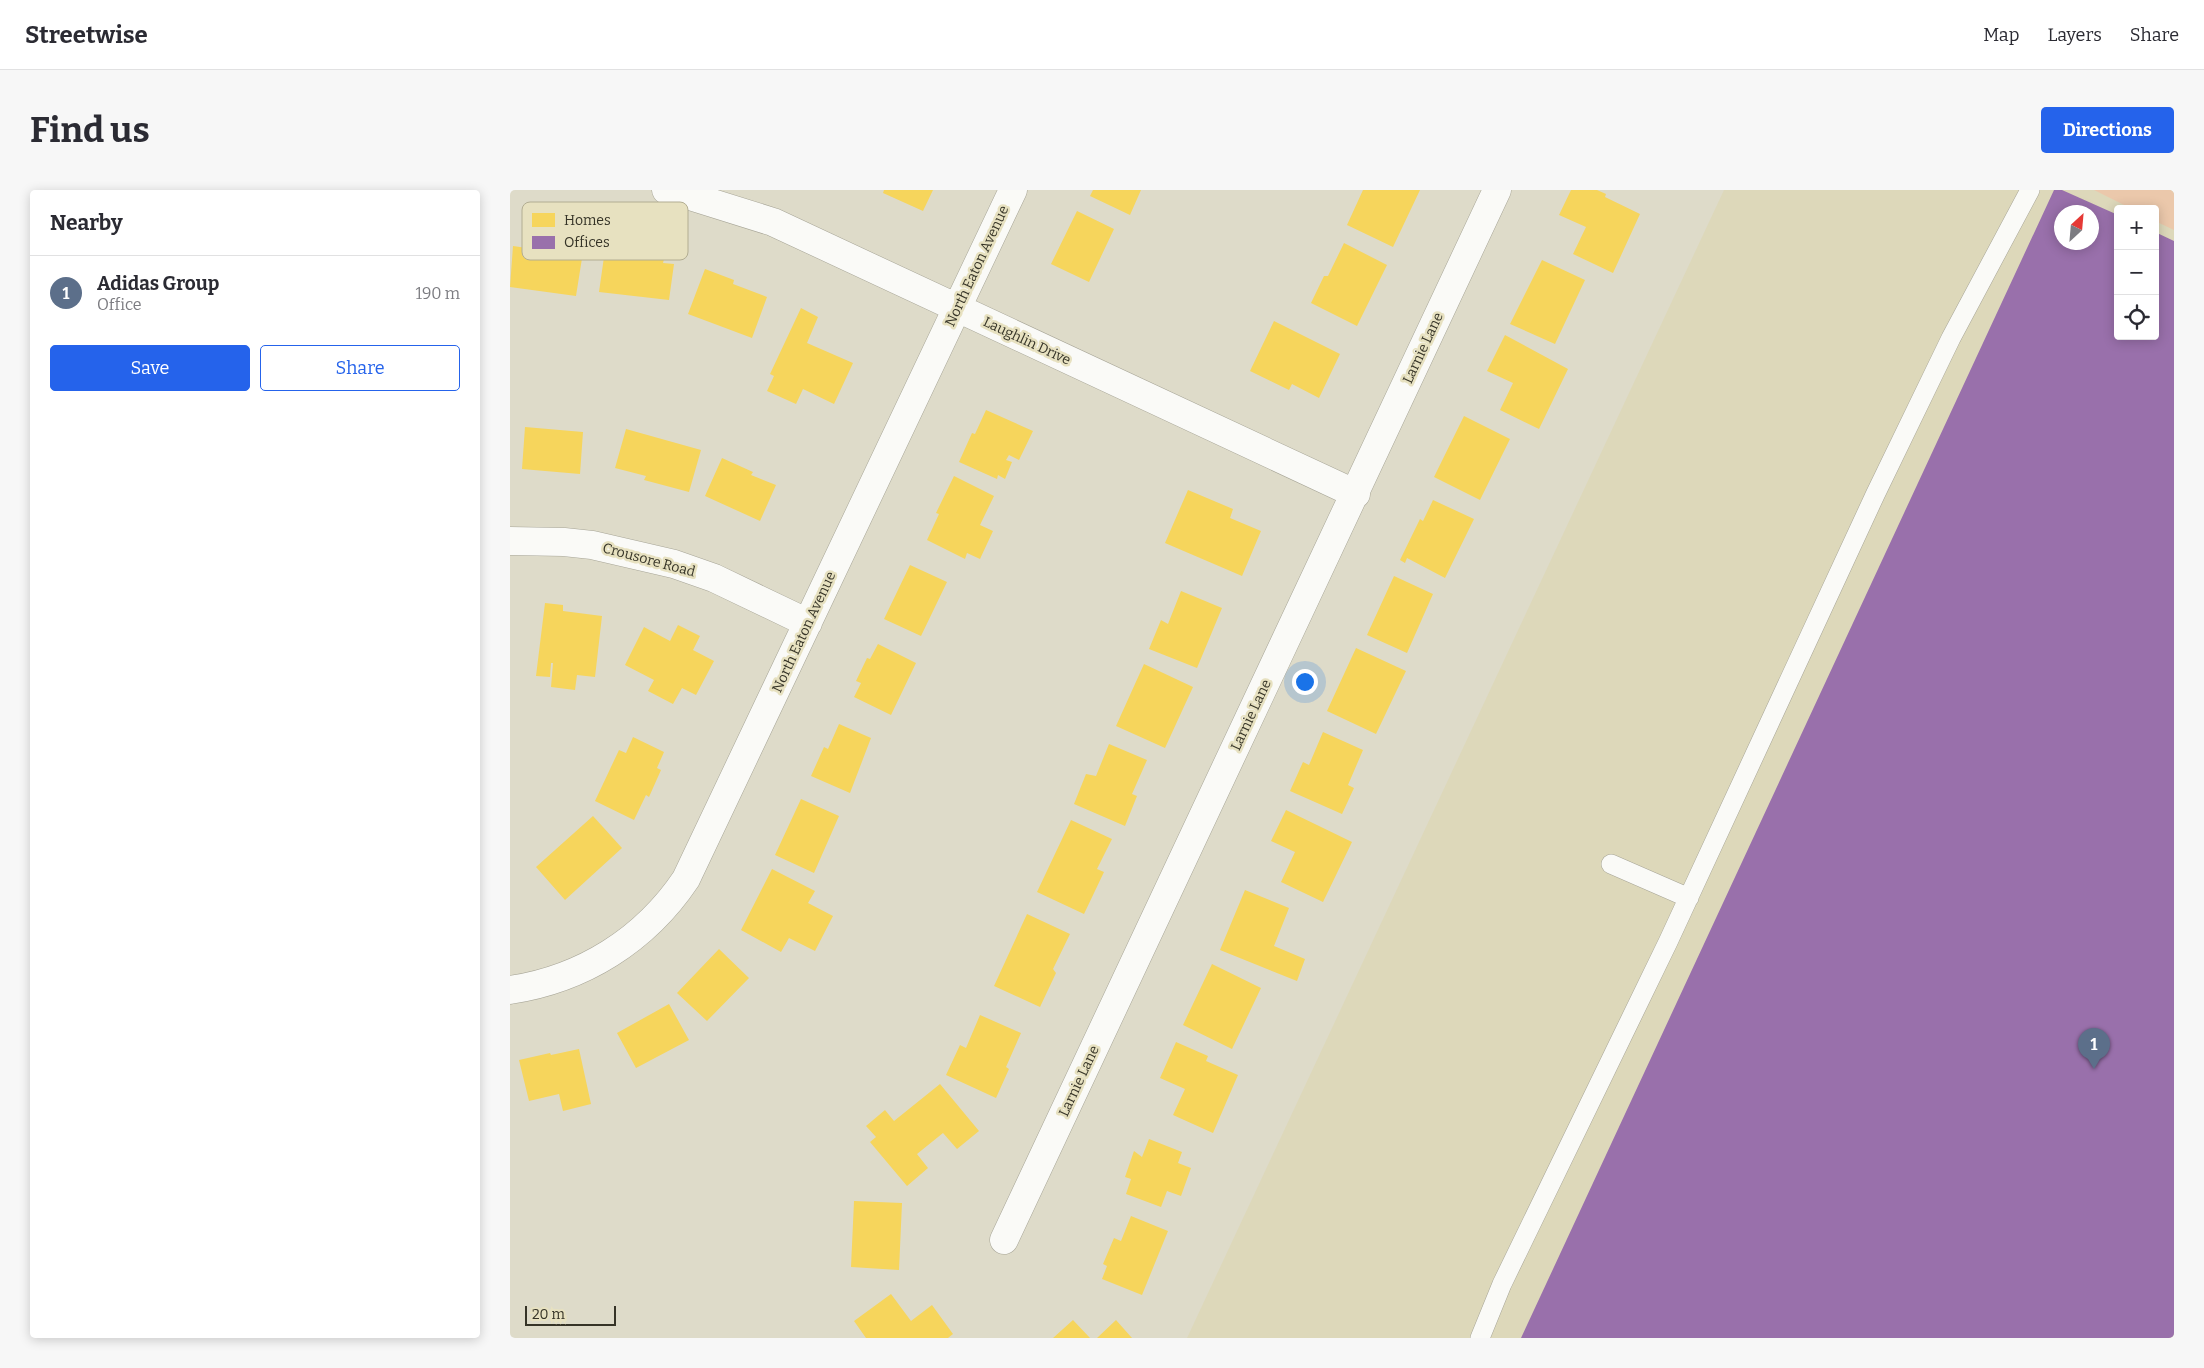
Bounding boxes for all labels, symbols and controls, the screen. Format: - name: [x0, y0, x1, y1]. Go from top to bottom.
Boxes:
- text: Streetwise: [25, 21, 148, 49]
- text: Map: [1983, 24, 2019, 46]
- text: Layers: [2047, 24, 2102, 46]
- text: Share: [2130, 24, 2179, 46]
- button: Directions: [2041, 107, 2174, 153]
- text: Find us: [30, 109, 150, 151]
- legend: [522, 202, 688, 260]
- street label: North Eaton Avenue: [942, 203, 1012, 329]
- north arrow: [2054, 205, 2099, 250]
- map controls: [2114, 205, 2159, 340]
- button: +: [2114, 205, 2159, 250]
- text: Nearby: [50, 210, 123, 236]
- text: Homes: [564, 212, 611, 229]
- text: Offices: [564, 234, 610, 251]
- button: −: [2114, 250, 2159, 295]
- text: Adidas Group: [97, 272, 219, 295]
- text: 1: [63, 284, 69, 303]
- text: 190 m: [415, 284, 460, 303]
- text: Office: [97, 295, 142, 314]
- button: locate: [2114, 295, 2159, 340]
- street label: Larnie Lane: [1399, 310, 1447, 386]
- street label: Laughlin Drive: [981, 313, 1073, 369]
- button: Save: [50, 345, 250, 391]
- button: Share: [260, 345, 460, 391]
- street label: Crousore Road: [601, 539, 697, 581]
- street label: North Eaton Avenue: [769, 569, 839, 695]
- your location: [1292, 669, 1318, 695]
- street label: Larnie Lane: [1227, 677, 1275, 753]
- pin: 1: [2078, 1028, 2110, 1069]
- street label: Larnie Lane: [1055, 1043, 1103, 1119]
- scale bar: [525, 1303, 616, 1326]
- text: 20 m: [532, 1306, 565, 1323]

